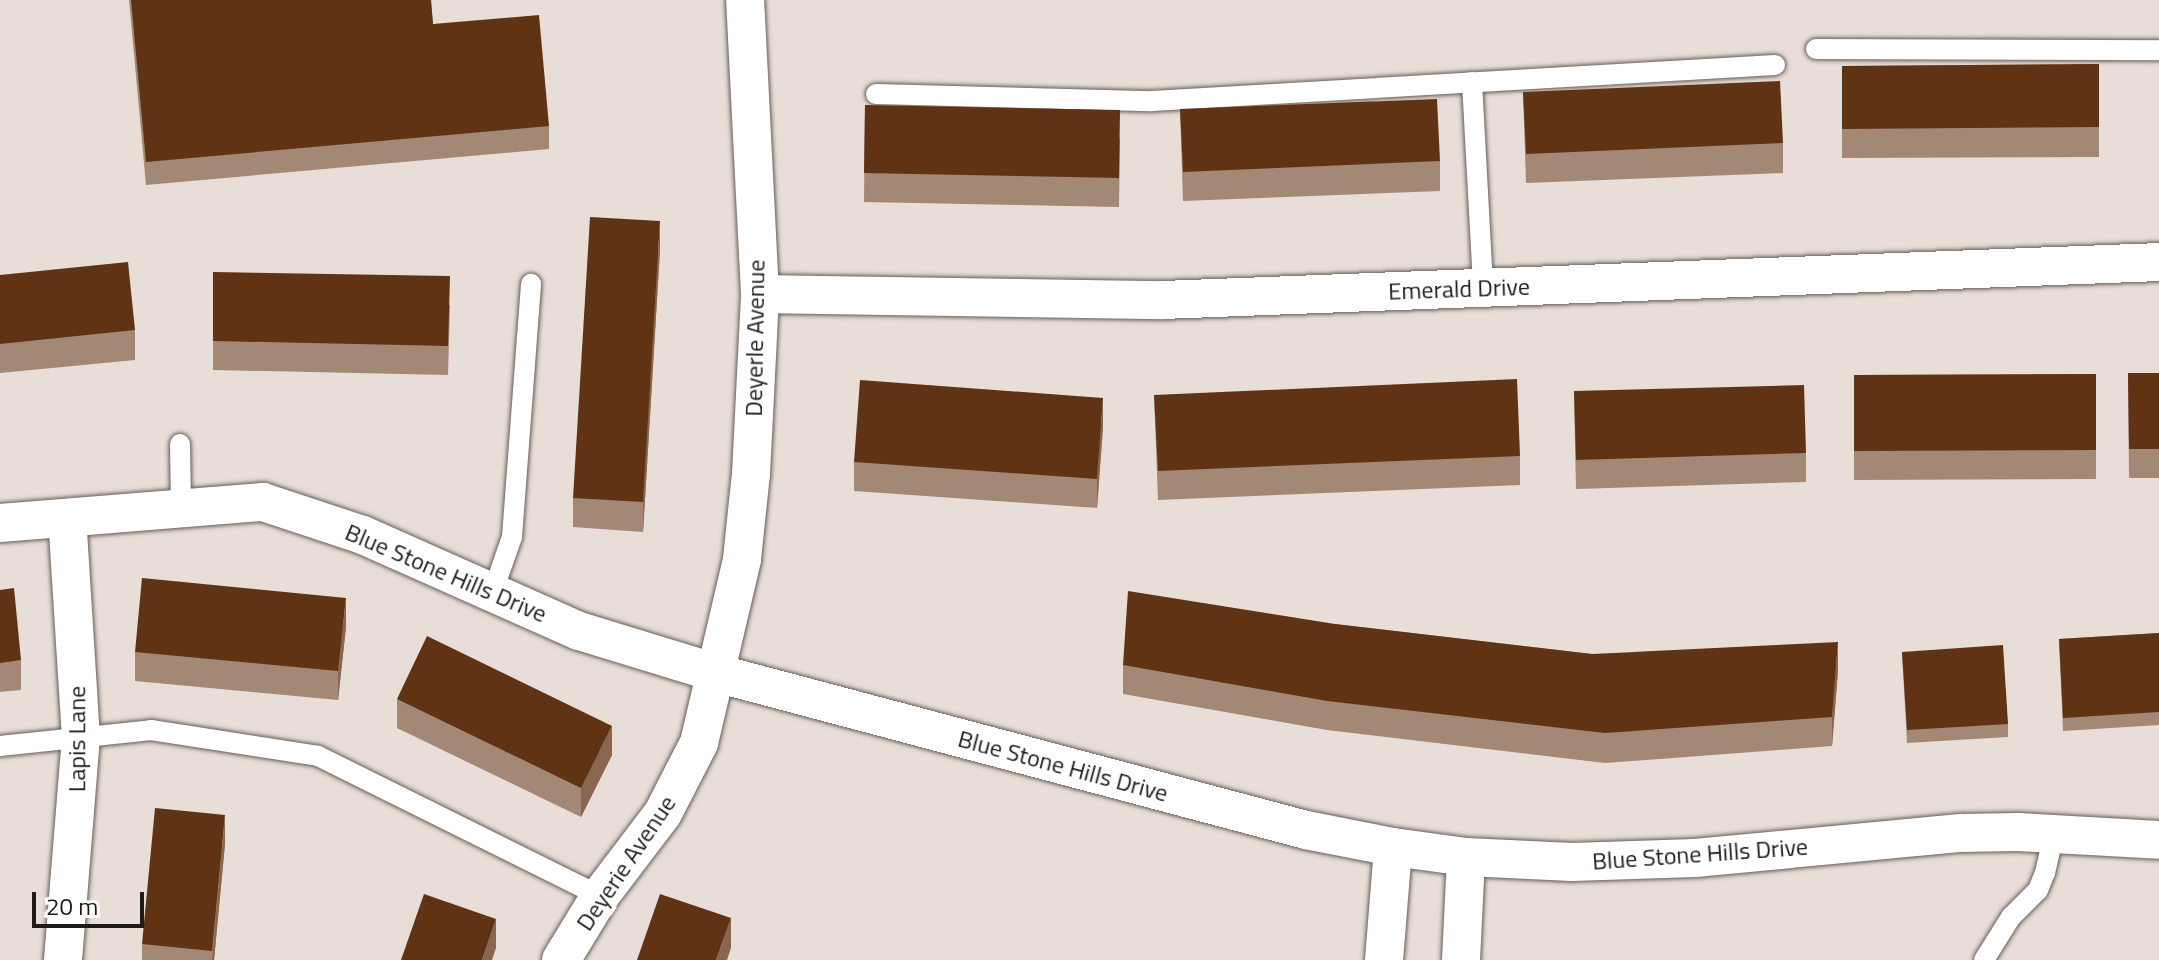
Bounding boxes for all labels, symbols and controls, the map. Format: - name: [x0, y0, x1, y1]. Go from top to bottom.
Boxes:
- street label: Deyerle Avenue: [739, 259, 771, 417]
- street label: Emerald Drive: [1388, 272, 1530, 306]
- street label: Blue Stone Hills Drive: [341, 518, 551, 628]
- street label: Lapis Lane: [63, 686, 91, 792]
- street label: Blue Stone Hills Drive: [955, 724, 1171, 808]
- street label: Deyerie Avenue: [570, 790, 682, 936]
- street label: Blue Stone Hills Drive: [1591, 832, 1809, 876]
- scale bar: [36, 876, 148, 926]
- text: 20 m: [46, 888, 98, 924]

